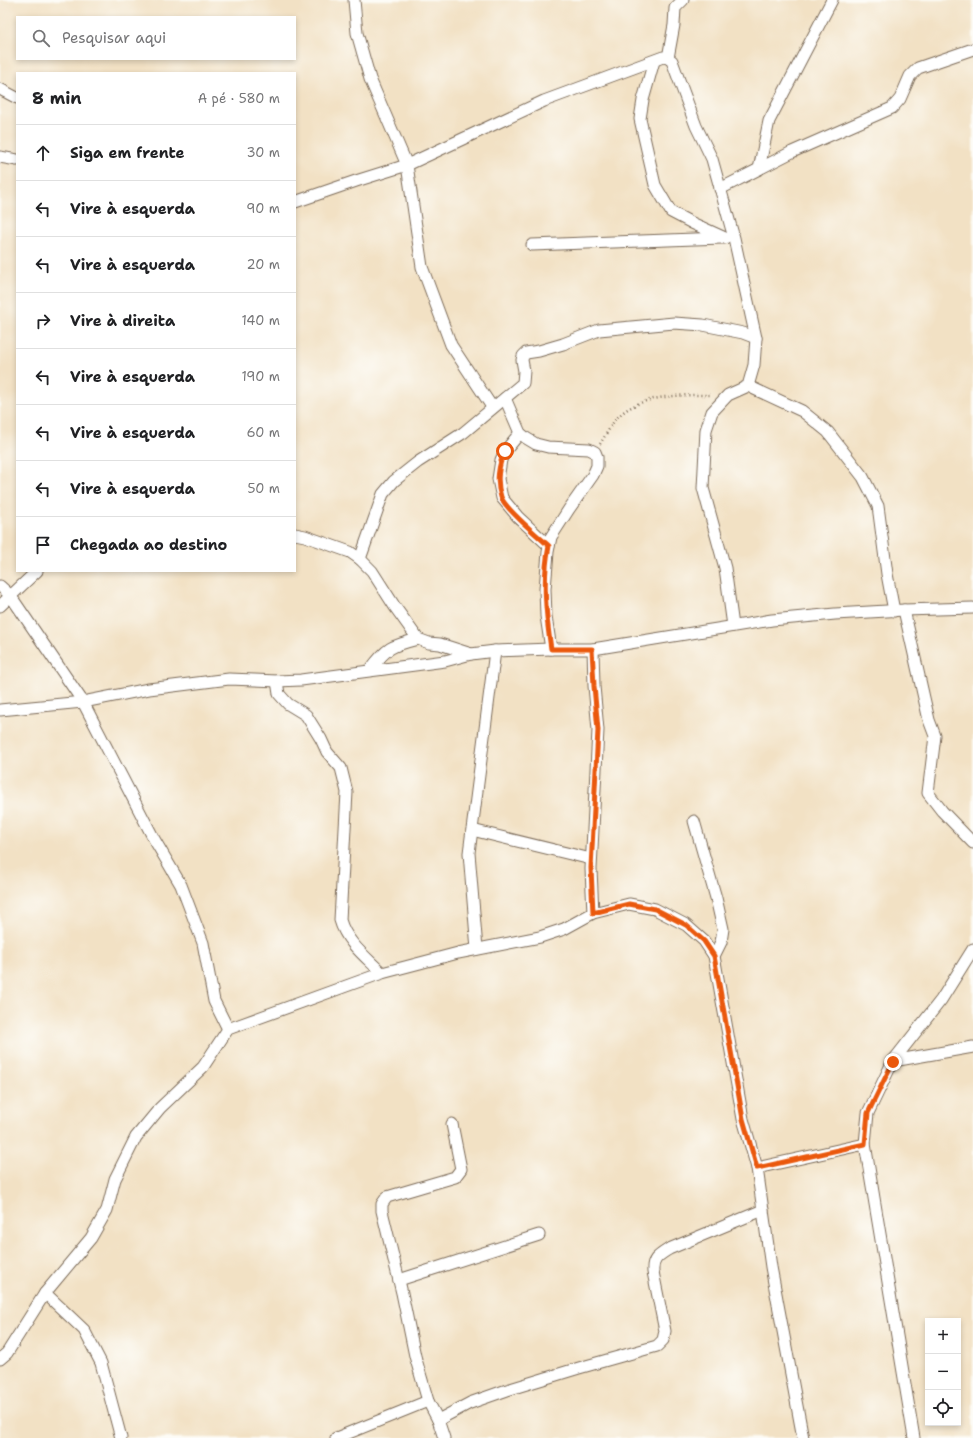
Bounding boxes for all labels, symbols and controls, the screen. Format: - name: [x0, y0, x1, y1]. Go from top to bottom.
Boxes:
- search box: [16, 16, 296, 60]
- icon: search: [30, 27, 52, 49]
- text: Pesquisar aqui: [62, 28, 166, 48]
- text: 8 min: [32, 87, 82, 109]
- text: A pé · 580 m: [198, 90, 280, 107]
- icon: ahead: [32, 142, 54, 164]
- text: Siga em frente: [70, 143, 185, 163]
- text: 30 m: [246, 144, 280, 161]
- icon: left: [32, 198, 54, 220]
- text: Vire à esquerda: [70, 199, 195, 219]
- text: 90 m: [246, 200, 280, 217]
- icon: left: [32, 254, 54, 276]
- text: Vire à esquerda: [70, 255, 195, 275]
- text: 20 m: [247, 256, 280, 273]
- icon: right: [32, 310, 54, 332]
- text: Vire à direita: [70, 311, 175, 331]
- text: 140 m: [241, 312, 280, 329]
- icon: left: [32, 366, 54, 388]
- text: Vire à esquerda: [70, 367, 195, 387]
- text: 190 m: [241, 368, 280, 385]
- icon: left: [32, 422, 54, 444]
- text: Vire à esquerda: [70, 423, 195, 443]
- text: 60 m: [247, 424, 280, 441]
- route start: [496, 442, 514, 460]
- icon: left: [32, 478, 54, 500]
- text: Vire à esquerda: [70, 479, 195, 499]
- text: 50 m: [247, 480, 280, 497]
- icon: arrive: [32, 534, 54, 556]
- text: Chegada ao destino: [70, 535, 227, 555]
- route end: [884, 1053, 902, 1071]
- map controls: [925, 1318, 961, 1426]
- button: +: [925, 1318, 961, 1354]
- button: −: [925, 1354, 961, 1390]
- button: locate: [925, 1390, 961, 1426]

